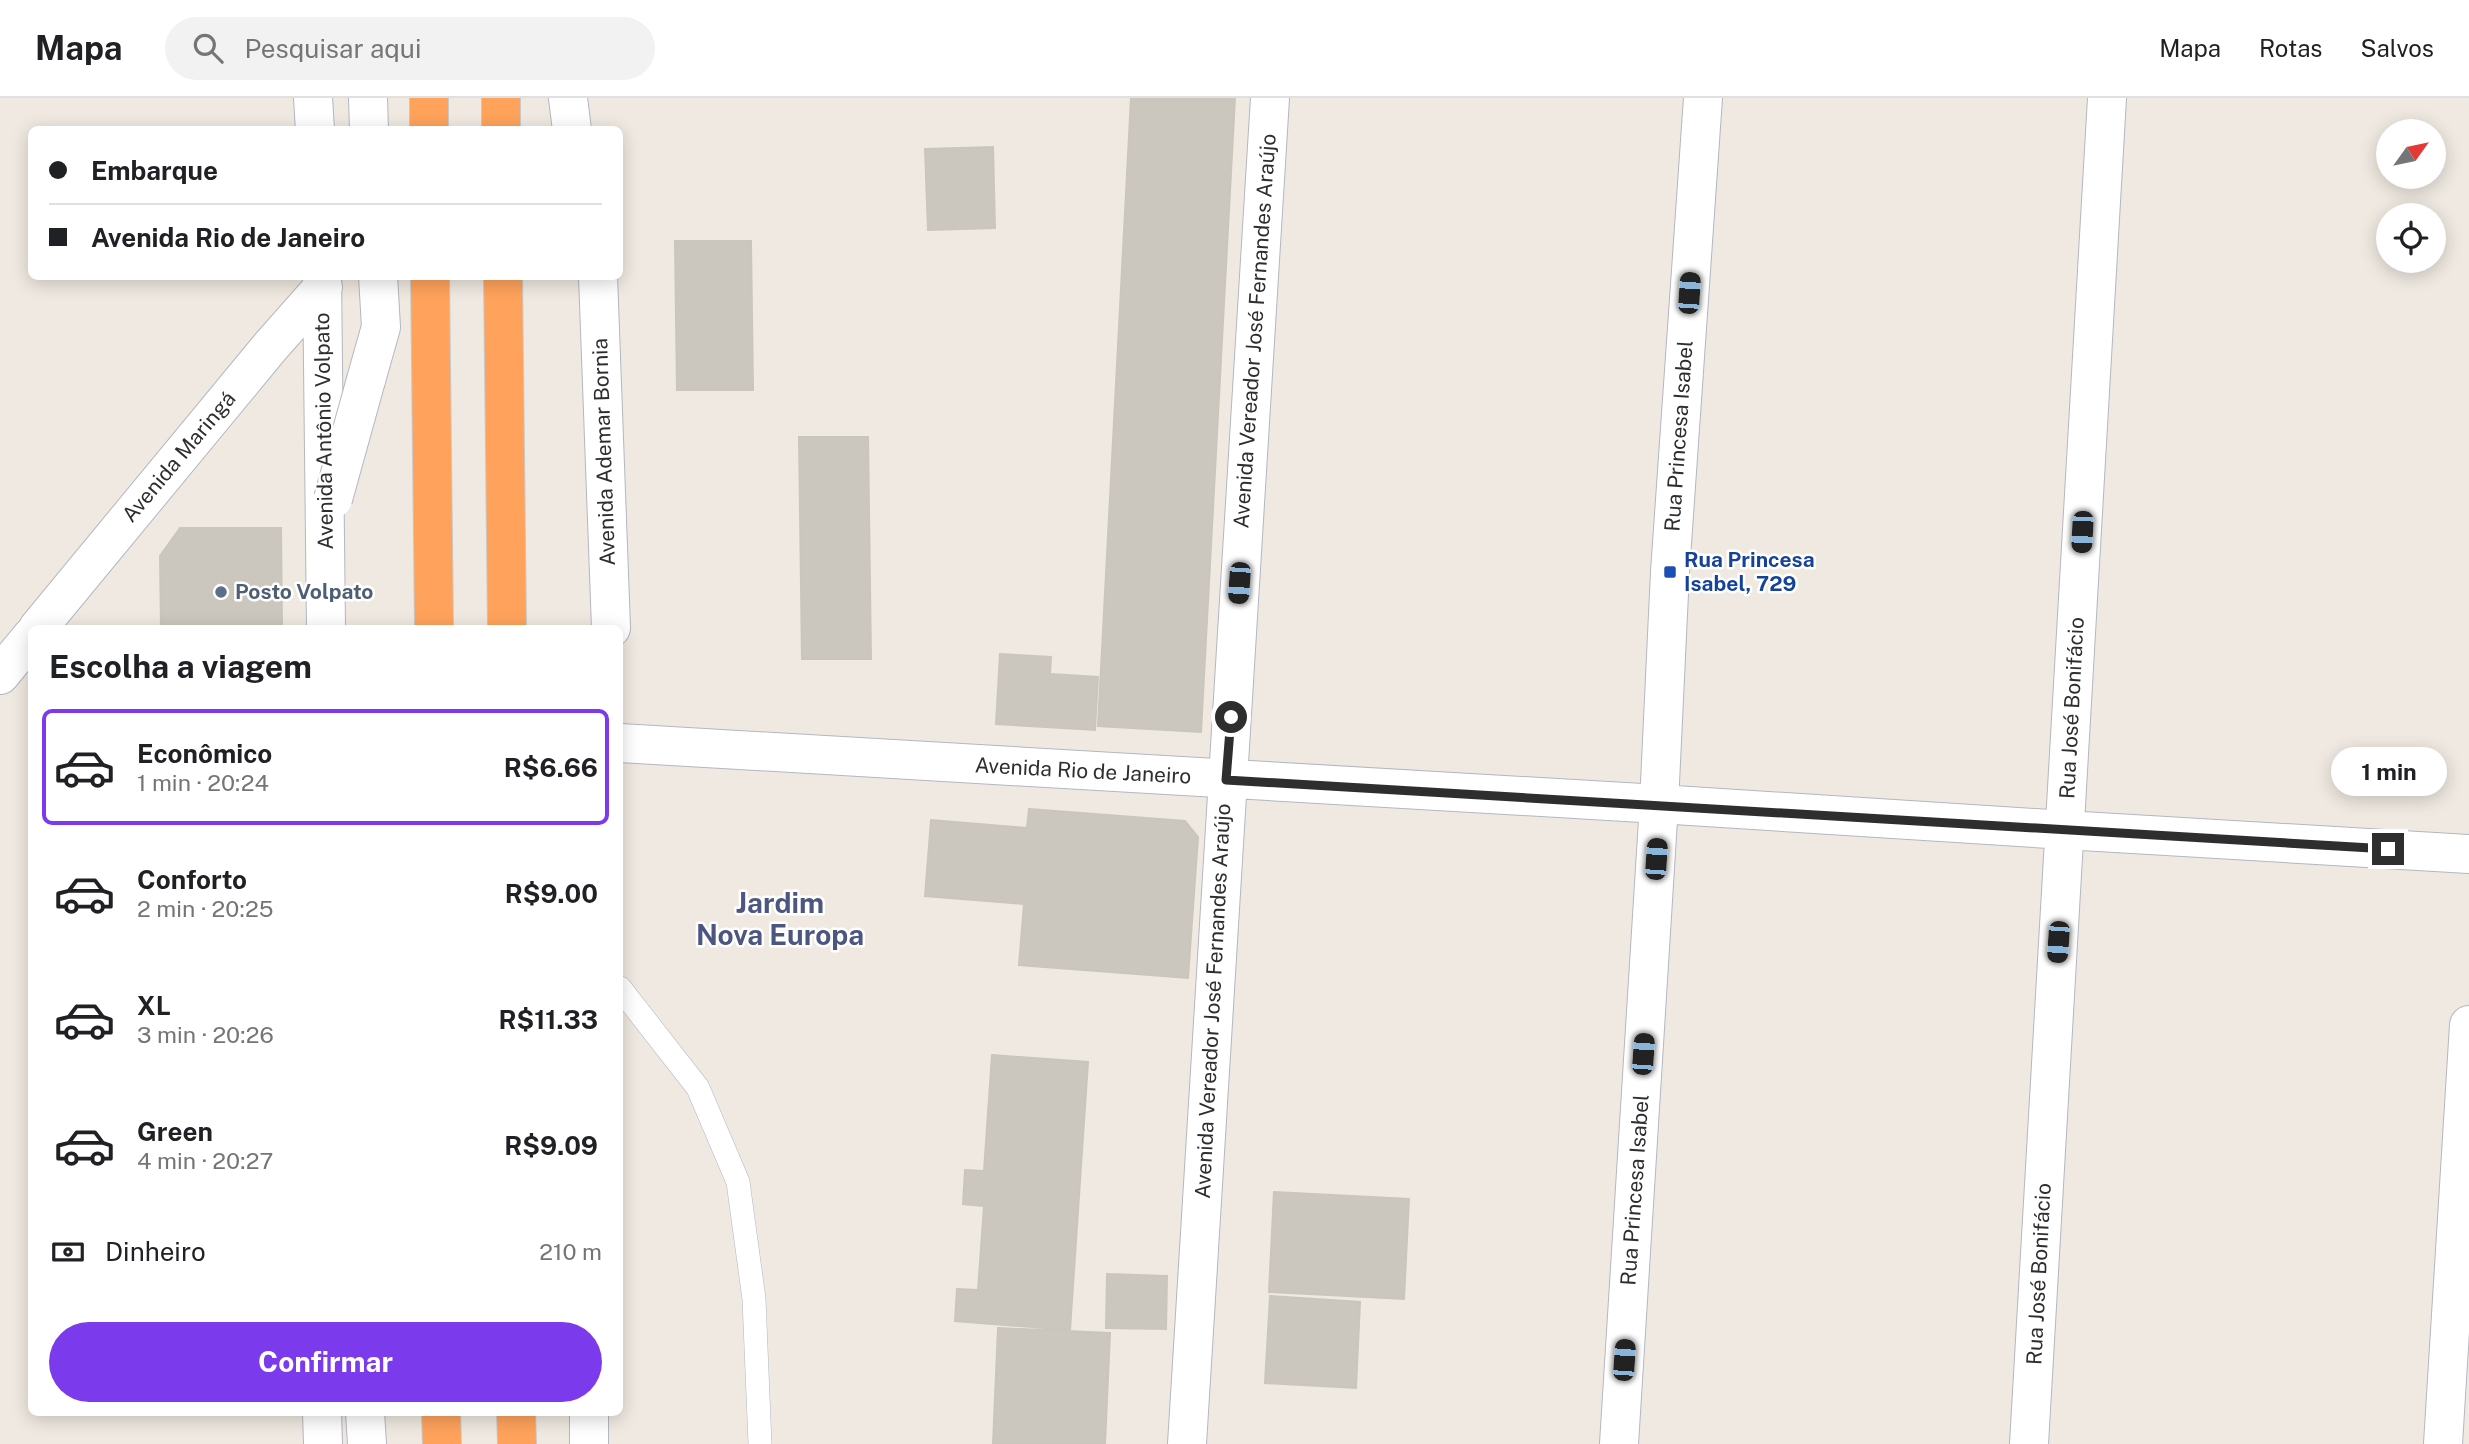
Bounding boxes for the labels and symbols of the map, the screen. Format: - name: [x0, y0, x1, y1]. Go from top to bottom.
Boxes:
- north arrow: [2376, 119, 2446, 189]
- street label: Avenida Vereador José Fernandes Araújo: [1228, 133, 1281, 529]
- car: [1678, 271, 1701, 315]
- street label: Avenida Antônio Volpato: [309, 312, 338, 550]
- street label: Avenida Ademar Bornia: [587, 338, 620, 566]
- street label: Rua Princesa Isabel: [1659, 340, 1698, 532]
- street label: Avenida Maringá: [117, 386, 240, 527]
- car: [2071, 510, 2094, 554]
- place label: Rua Princesa Isabel, 729: [1684, 547, 1815, 596]
- car: [1228, 561, 1251, 605]
- marker: Rua Princesa Isabel, 729: [1662, 564, 1678, 580]
- place label: Posto Volpato: [235, 579, 373, 604]
- marker: Posto Volpato: [213, 584, 229, 600]
- street label: Rua José Bonifácio: [2054, 616, 2089, 800]
- route start: [1215, 701, 1247, 733]
- callout: 1 min: [2330, 748, 2446, 796]
- street label: Avenida Rio de Janeiro: [974, 752, 1192, 789]
- street label: Avenida Vereador José Fernandes Araújo: [1190, 803, 1235, 1199]
- route end: [2372, 833, 2404, 865]
- car: [1645, 837, 1668, 881]
- district label: Jardim Nova Europa: [696, 886, 864, 951]
- car: [2047, 920, 2070, 964]
- car: [1632, 1032, 1655, 1076]
- street label: Rua Princesa Isabel: [1615, 1094, 1654, 1286]
- street label: Rua José Bonifácio: [2021, 1182, 2056, 1366]
- car: [1613, 1338, 1636, 1382]

